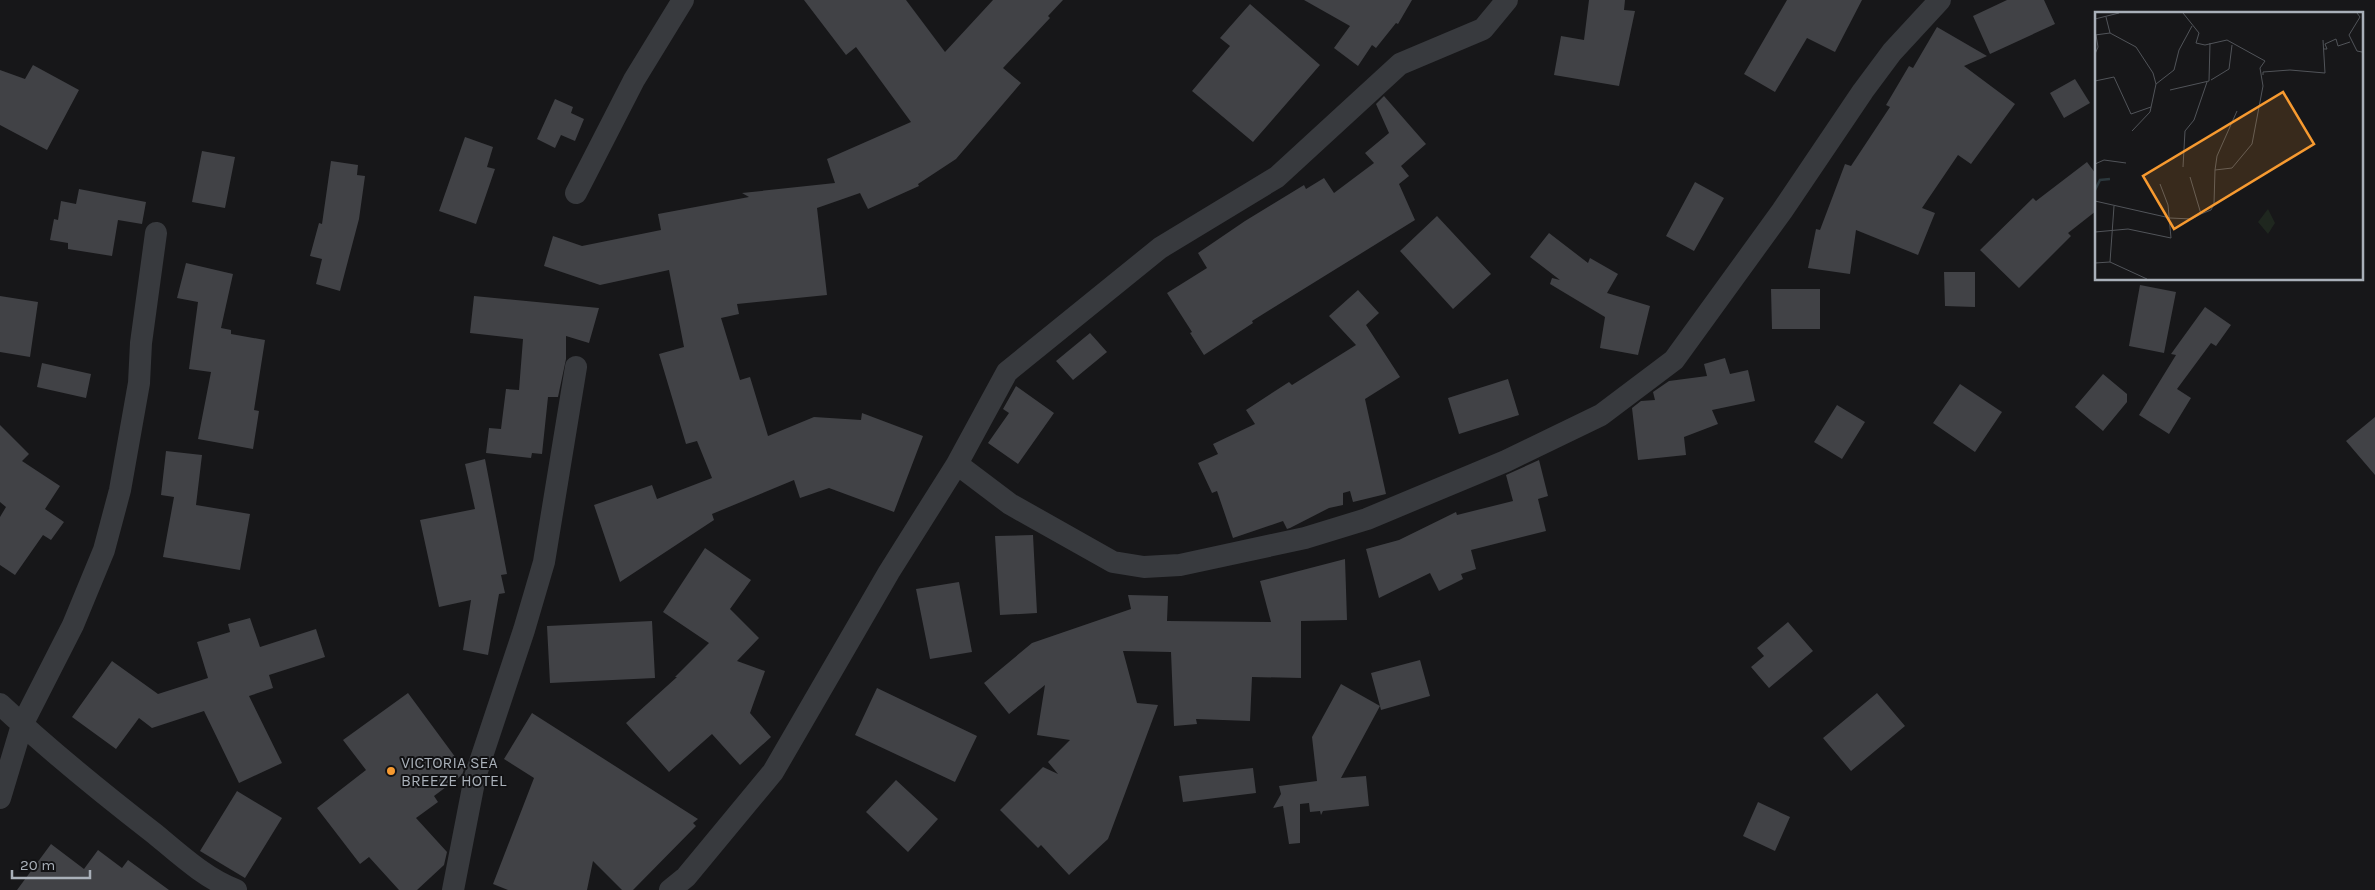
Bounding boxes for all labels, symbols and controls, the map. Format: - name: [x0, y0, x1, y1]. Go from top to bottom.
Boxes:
- inset map: [2095, 12, 2362, 280]
- place label: VICTORIA SEA BREEZE HOTEL: [401, 753, 507, 790]
- marker: VICTORIA SEA BREEZE HOTEL: [385, 765, 397, 777]
- scale bar: [12, 848, 90, 880]
- text: 20 m: [20, 856, 55, 874]

